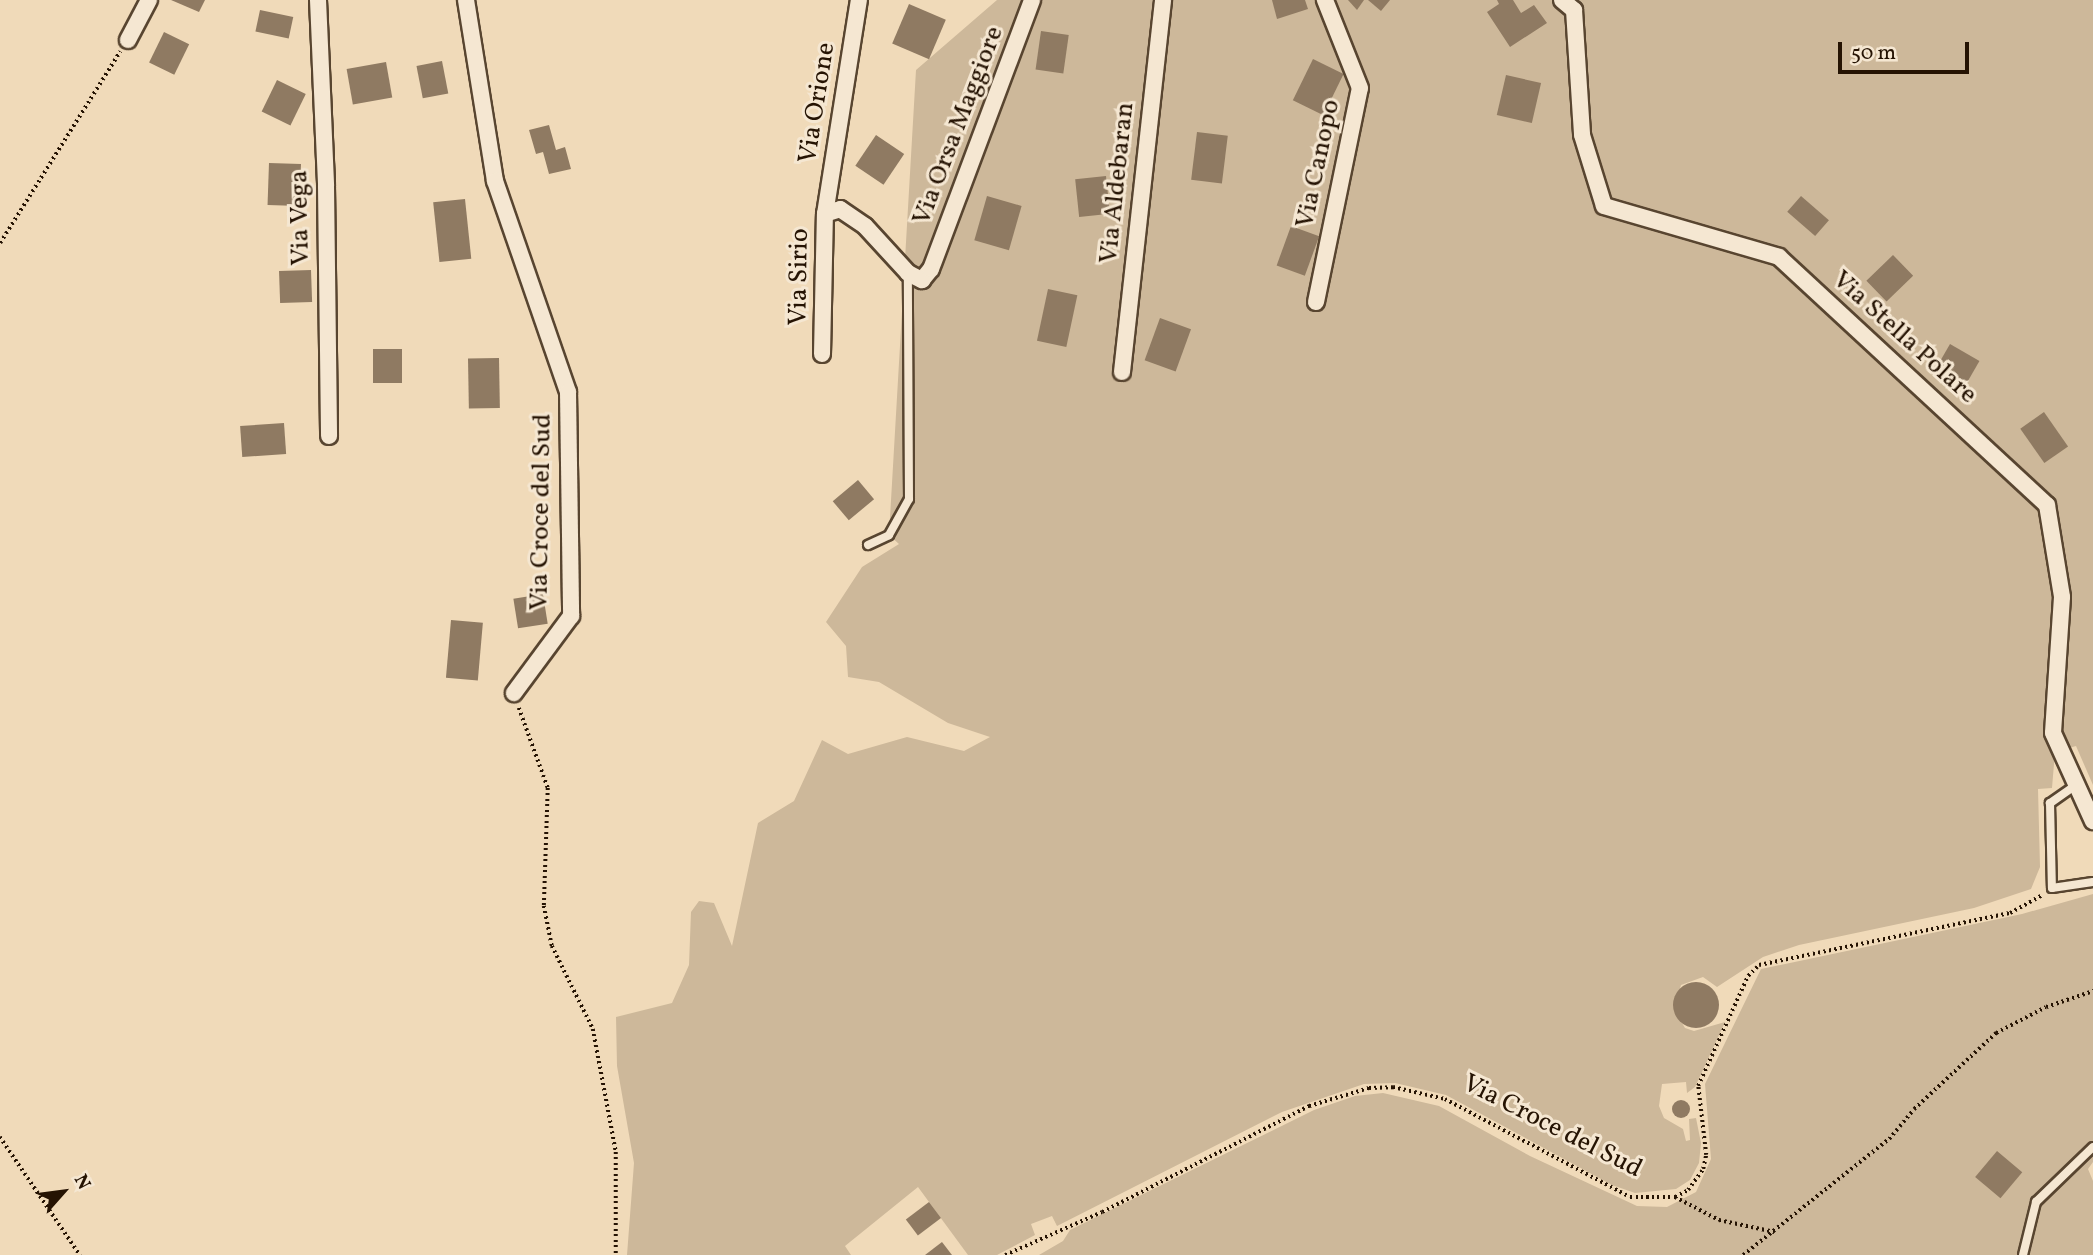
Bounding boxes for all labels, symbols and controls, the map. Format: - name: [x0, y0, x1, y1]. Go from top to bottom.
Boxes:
- street label: Via Orsa Maggiore: [907, 22, 1011, 230]
- scale bar: [1841, 28, 1972, 72]
- text: 50 m: [1851, 39, 1896, 68]
- street label: Via Orione: [793, 40, 843, 166]
- street label: Via Canopo: [1290, 97, 1348, 231]
- street label: Via Aldebaran: [1094, 101, 1142, 265]
- street label: Via Vega: [285, 170, 317, 266]
- street label: Via Sirio: [784, 228, 816, 326]
- street label: Via Stella Polare: [1825, 265, 1983, 411]
- street label: Via Croce del Sud: [525, 413, 559, 611]
- street label: Via Croce del Sud: [1457, 1068, 1647, 1186]
- north arrow: [28, 1157, 98, 1227]
- text: N: [67, 1170, 96, 1194]

